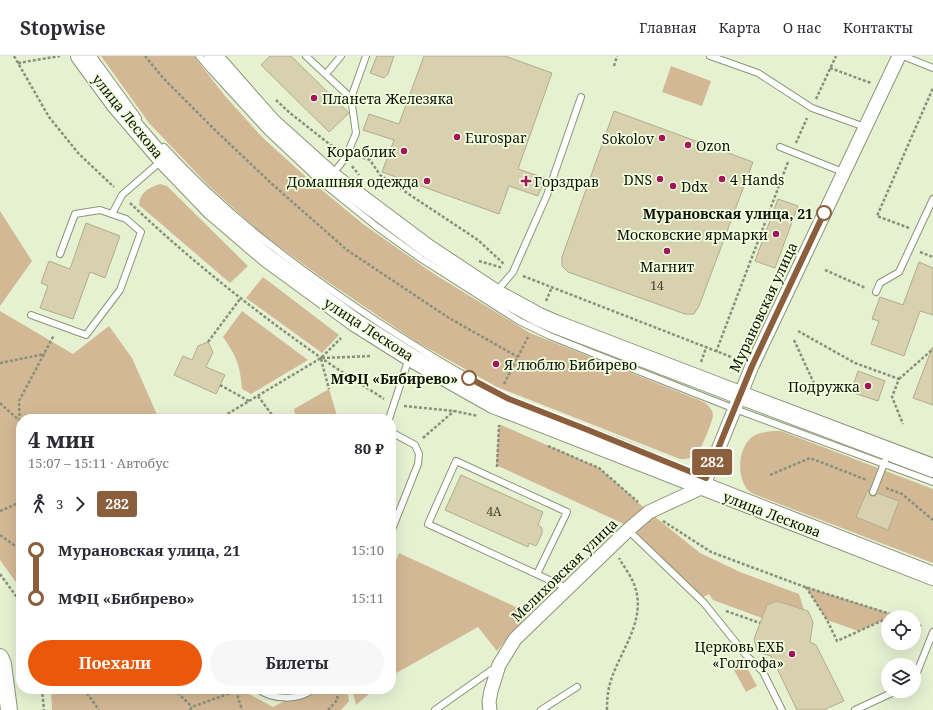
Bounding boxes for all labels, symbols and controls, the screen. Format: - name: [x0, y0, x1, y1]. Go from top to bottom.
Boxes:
- text: Stopwise: [20, 15, 106, 41]
- text: Главная: [639, 18, 697, 37]
- text: Карта: [719, 18, 761, 37]
- text: О нас: [783, 18, 821, 37]
- text: Контакты: [843, 18, 913, 37]
- street label: улица Лескова: [88, 70, 168, 162]
- place label: Планета Железяка: [322, 89, 454, 108]
- marker: Планета Железяка: [309, 93, 319, 103]
- place label: Eurospar: [465, 128, 527, 147]
- place label: Sokolov: [602, 129, 655, 148]
- marker: Eurospar: [452, 132, 462, 142]
- marker: Sokolov: [657, 133, 667, 143]
- place label: Ozon: [696, 136, 731, 155]
- marker: Ozon: [683, 140, 693, 150]
- place label: Кораблик: [327, 142, 397, 161]
- marker: Кораблик: [399, 146, 409, 156]
- place label: DNS: [624, 170, 652, 189]
- place label: 4 Hands: [730, 170, 784, 189]
- place label: Домашняя одежда: [287, 172, 419, 191]
- place label: Горздрав: [534, 172, 599, 191]
- marker: DNS: [655, 174, 665, 184]
- marker: 4 Hands: [717, 174, 727, 184]
- marker: Домашняя одежда: [422, 176, 432, 186]
- marker: Горздрав: [521, 176, 531, 186]
- place label: Ddx: [681, 177, 709, 196]
- marker: Ddx: [668, 181, 678, 191]
- place label: Мурановская улица, 21: [643, 204, 813, 223]
- marker: Мурановская улица, 21: [816, 205, 832, 221]
- place label: Московские ярмарки: [617, 225, 768, 244]
- marker: Московские ярмарки: [771, 229, 781, 239]
- street label: Мурановская улица: [724, 239, 802, 375]
- marker: Магнит: [662, 246, 672, 256]
- place label: Магнит: [640, 257, 695, 276]
- house number: 14: [650, 277, 664, 294]
- street label: улица Лескова: [320, 293, 418, 365]
- place label: Я люблю Бибирево: [503, 355, 637, 374]
- marker: Я люблю Бибирево: [491, 359, 501, 369]
- place label: МФЦ «Бибирево»: [330, 369, 458, 388]
- marker: МФЦ «Бибирево»: [461, 370, 477, 386]
- place label: Подружка: [788, 377, 860, 396]
- marker: Подружка: [863, 381, 873, 391]
- text: 4 мин: [28, 424, 95, 454]
- text: 80 ₽: [354, 438, 384, 458]
- line badge: 282: [689, 449, 735, 475]
- text: 282: [700, 452, 724, 471]
- text: 15:07 – 15:11 · Автобус: [28, 454, 169, 472]
- street label: улица Лескова: [720, 487, 824, 541]
- icon: walk: [28, 493, 50, 515]
- icon: forward: [69, 493, 91, 515]
- text: 282: [105, 494, 129, 513]
- text: 3: [56, 495, 63, 513]
- house number: 4А: [486, 503, 502, 520]
- street label: Мелиховская улица: [507, 514, 621, 626]
- text: Мурановская улица, 21: [58, 540, 240, 560]
- text: 15:10: [351, 541, 384, 559]
- text: МФЦ «Бибирево»: [58, 588, 195, 608]
- text: 15:11: [351, 589, 384, 607]
- map controls: [881, 610, 921, 698]
- button: locate: [881, 610, 921, 650]
- place label: Церковь ЕХБ «Голгофа»: [694, 637, 784, 672]
- button: Поехали: [28, 640, 202, 686]
- button: Билеты: [210, 640, 384, 686]
- marker: Церковь ЕХБ «Голгофа»: [787, 649, 797, 659]
- button: layers: [881, 658, 921, 698]

